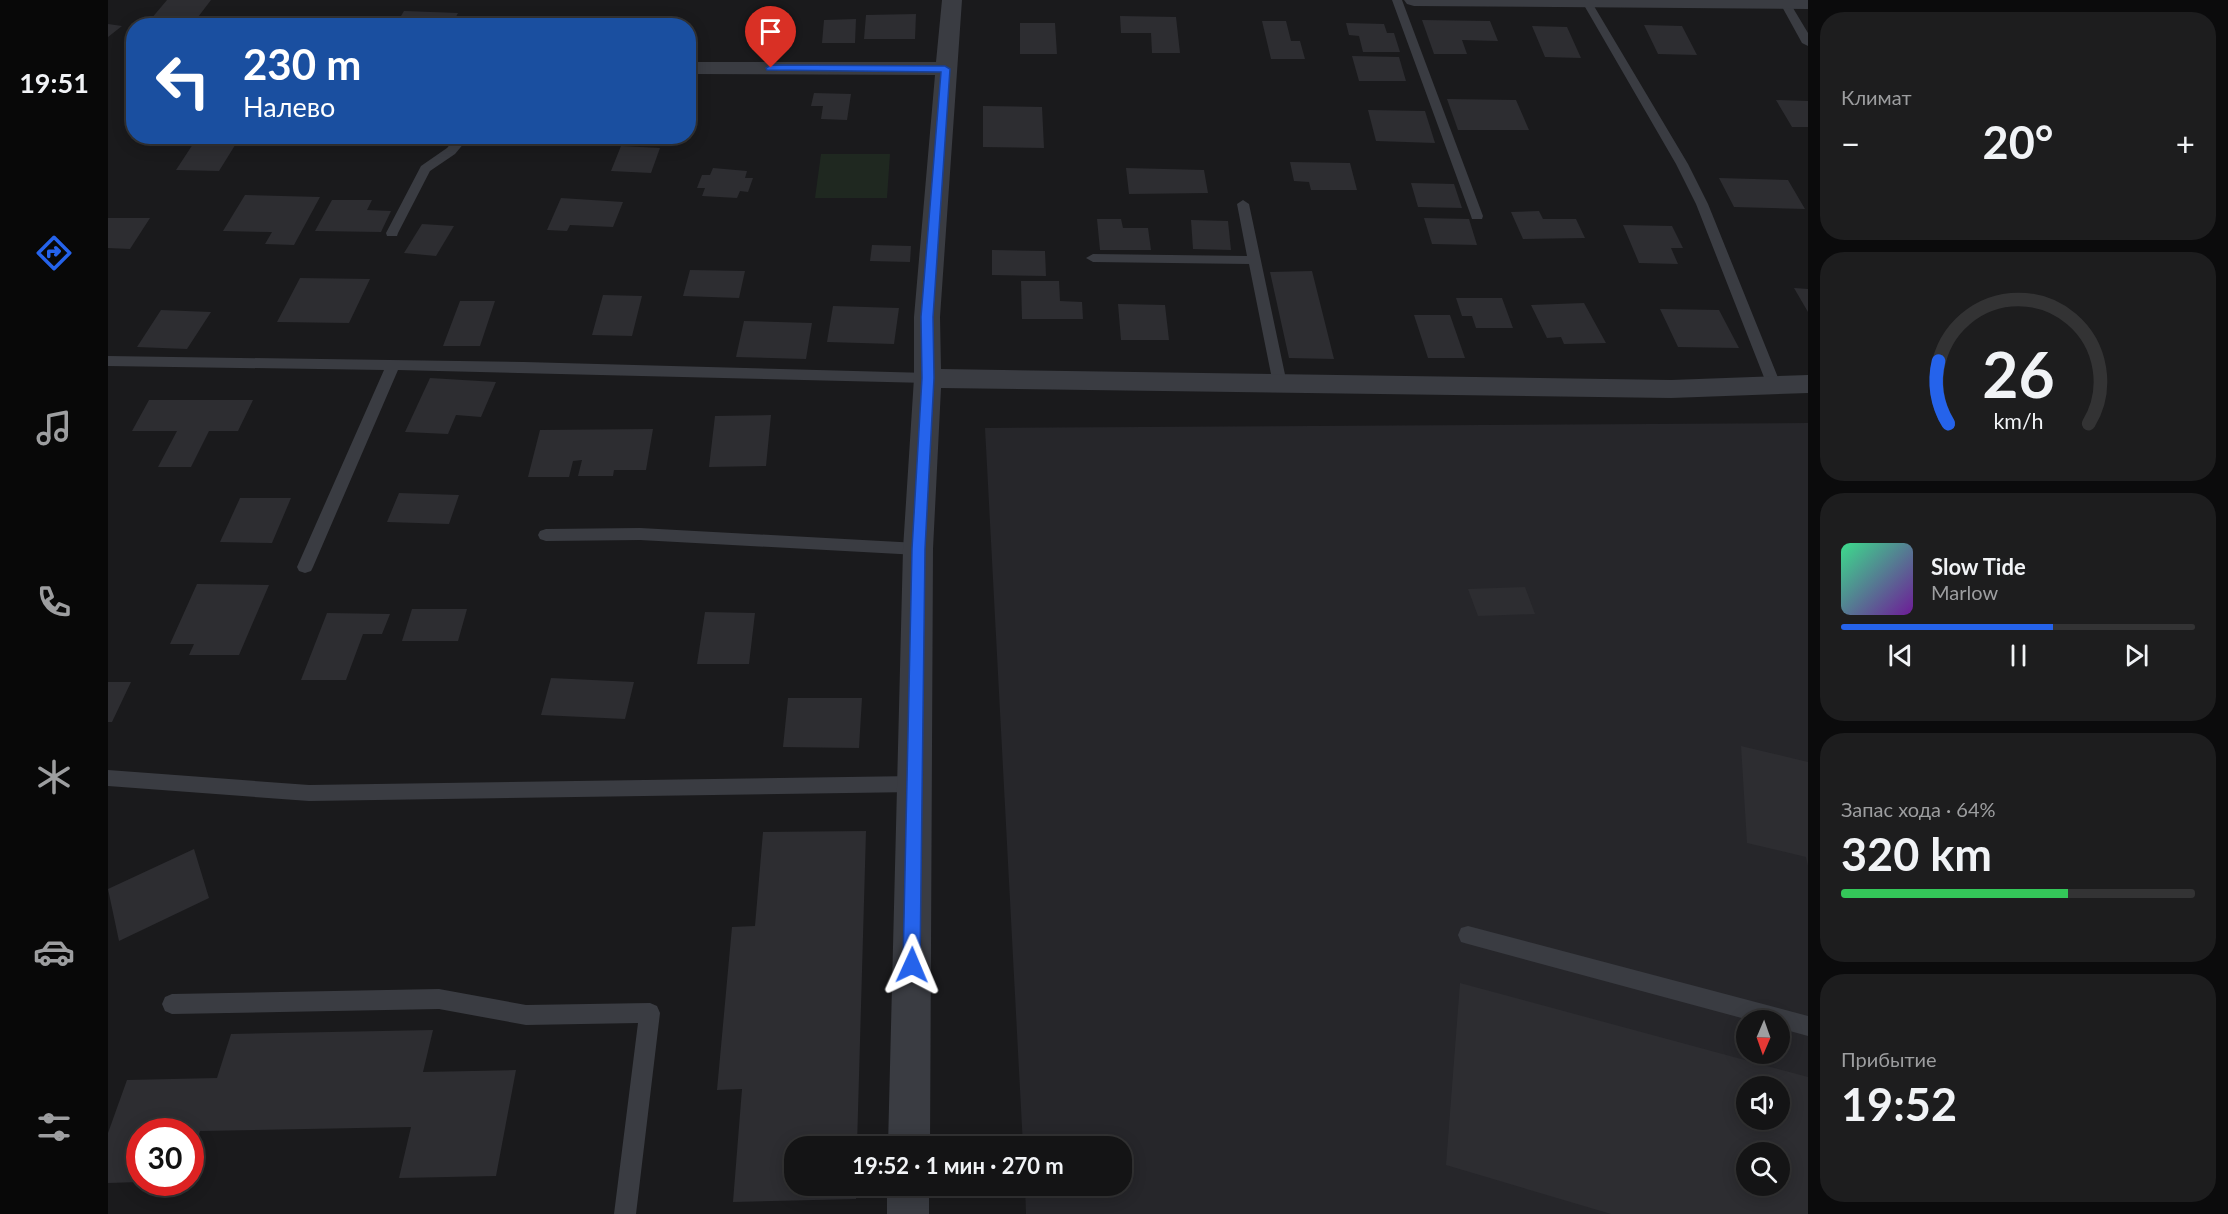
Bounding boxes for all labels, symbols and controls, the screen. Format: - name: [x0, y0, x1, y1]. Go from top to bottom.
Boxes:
- pin: [745, 6, 796, 68]
- icon: arrive: [754, 15, 787, 48]
- text: 230 m: [243, 39, 361, 89]
- icon: left: [144, 42, 222, 120]
- text: 19:51: [19, 66, 89, 99]
- text: Климат: [1841, 85, 1912, 109]
- text: Налево: [243, 90, 335, 123]
- text: 20°: [1983, 115, 2053, 169]
- text: −: [1841, 123, 1860, 163]
- text: +: [2176, 123, 2195, 163]
- icon: directions: [33, 232, 75, 274]
- text: 26: [1982, 336, 2054, 411]
- icon: music: [33, 407, 75, 449]
- text: km/h: [1993, 408, 2043, 434]
- text: Slow Tide: [1931, 553, 2026, 580]
- text: Marlow: [1931, 580, 1998, 604]
- icon: phone: [33, 581, 75, 623]
- icon: previous: [1884, 639, 1917, 672]
- icon: pause: [2002, 639, 2035, 672]
- icon: next: [2120, 639, 2153, 672]
- icon: climate: [33, 756, 75, 798]
- text: Запас хода · 64%: [1841, 797, 1996, 821]
- text: 320 km: [1841, 827, 1992, 881]
- icon: car: [33, 931, 75, 973]
- position arrow: [880, 933, 944, 997]
- north arrow: [1736, 1010, 1790, 1064]
- map controls: [1736, 1010, 1790, 1196]
- text: Прибытие: [1841, 1047, 1937, 1071]
- button: sound: [1736, 1076, 1790, 1130]
- text: 19:52: [1841, 1077, 1957, 1131]
- icon: filters: [33, 1106, 75, 1148]
- speed limit sign: 30: [126, 1118, 204, 1196]
- button: search: [1736, 1142, 1790, 1196]
- text: 19:52 · 1 мин · 270 m: [852, 1152, 1064, 1179]

